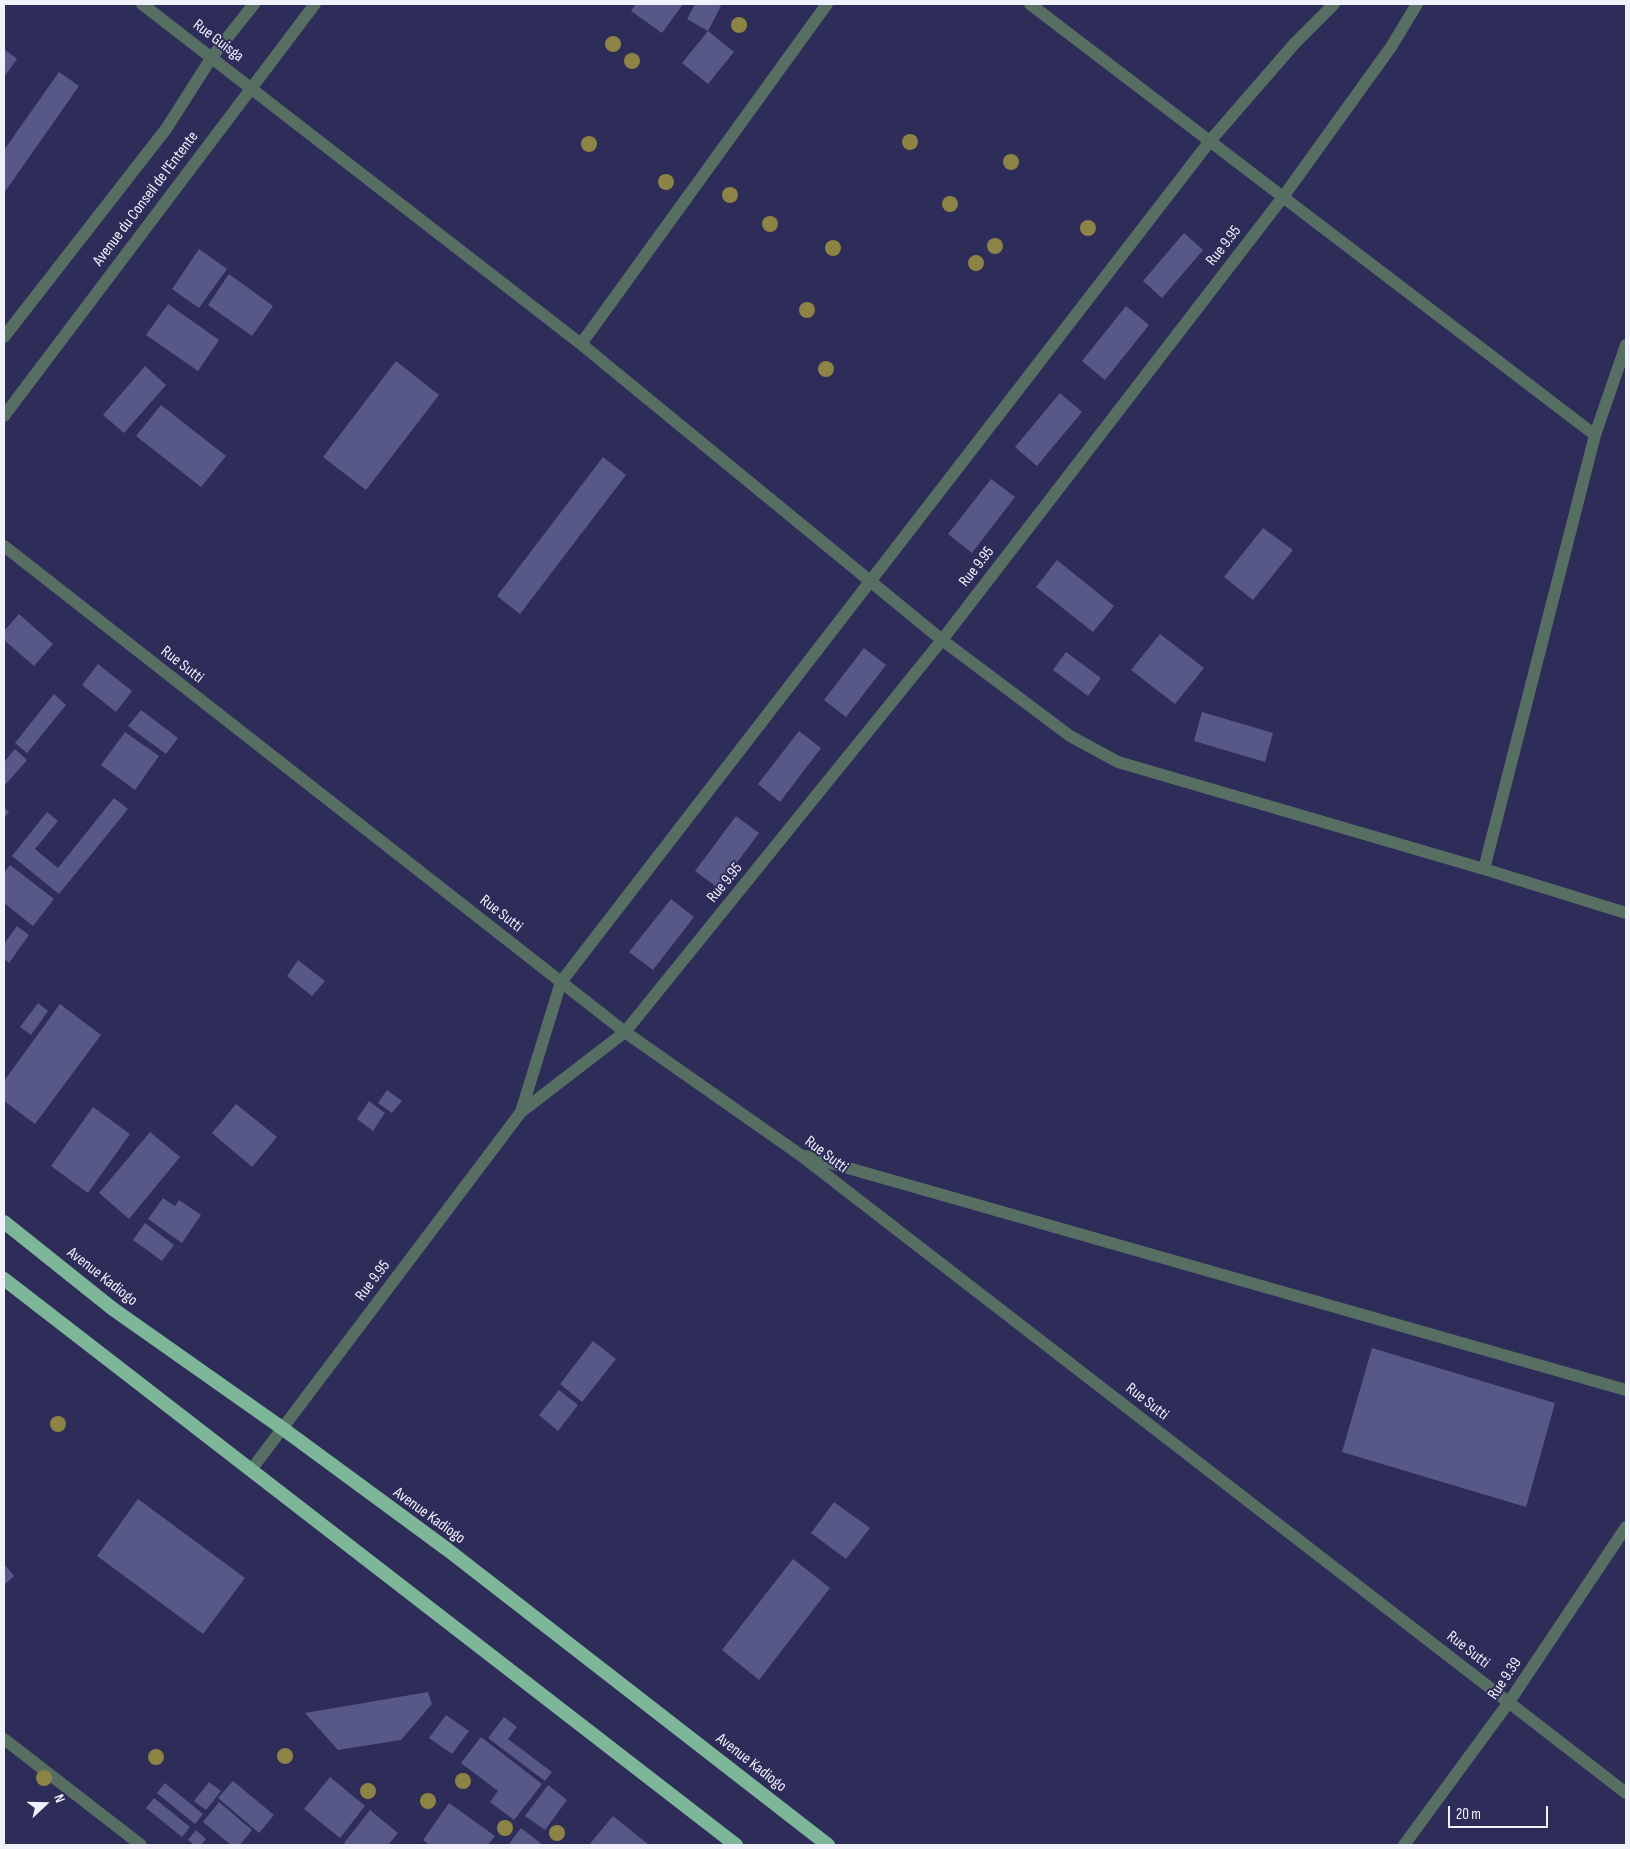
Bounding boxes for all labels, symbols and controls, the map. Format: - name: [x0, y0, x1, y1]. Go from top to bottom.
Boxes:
- street label: Rue Guisga: [189, 16, 247, 66]
- street label: Avenue du Conseil de l'Entente: [89, 128, 203, 270]
- street label: Rue 9.95: [1202, 222, 1246, 270]
- street label: Rue 9.95: [955, 543, 999, 591]
- street label: Rue Sutti: [157, 642, 207, 688]
- street label: Rue 9.95: [703, 859, 747, 907]
- street label: Rue Sutti: [476, 891, 526, 937]
- street label: Rue Sutti: [801, 1132, 851, 1178]
- street label: Avenue Kadiogo: [63, 1244, 141, 1310]
- street label: Rue 9.95: [352, 1257, 394, 1305]
- street label: Rue Sutti: [1122, 1379, 1172, 1425]
- street label: Avenue Kadiogo: [389, 1483, 469, 1549]
- street label: Rue Sutti: [1443, 1627, 1493, 1673]
- street label: Rue 9.39: [1484, 1654, 1526, 1704]
- street label: Avenue Kadiogo: [712, 1730, 790, 1796]
- north arrow: [20, 1779, 70, 1829]
- text: N: [50, 1792, 69, 1805]
- scale bar: [1450, 1796, 1550, 1828]
- text: 20 m: [1456, 1805, 1481, 1824]

